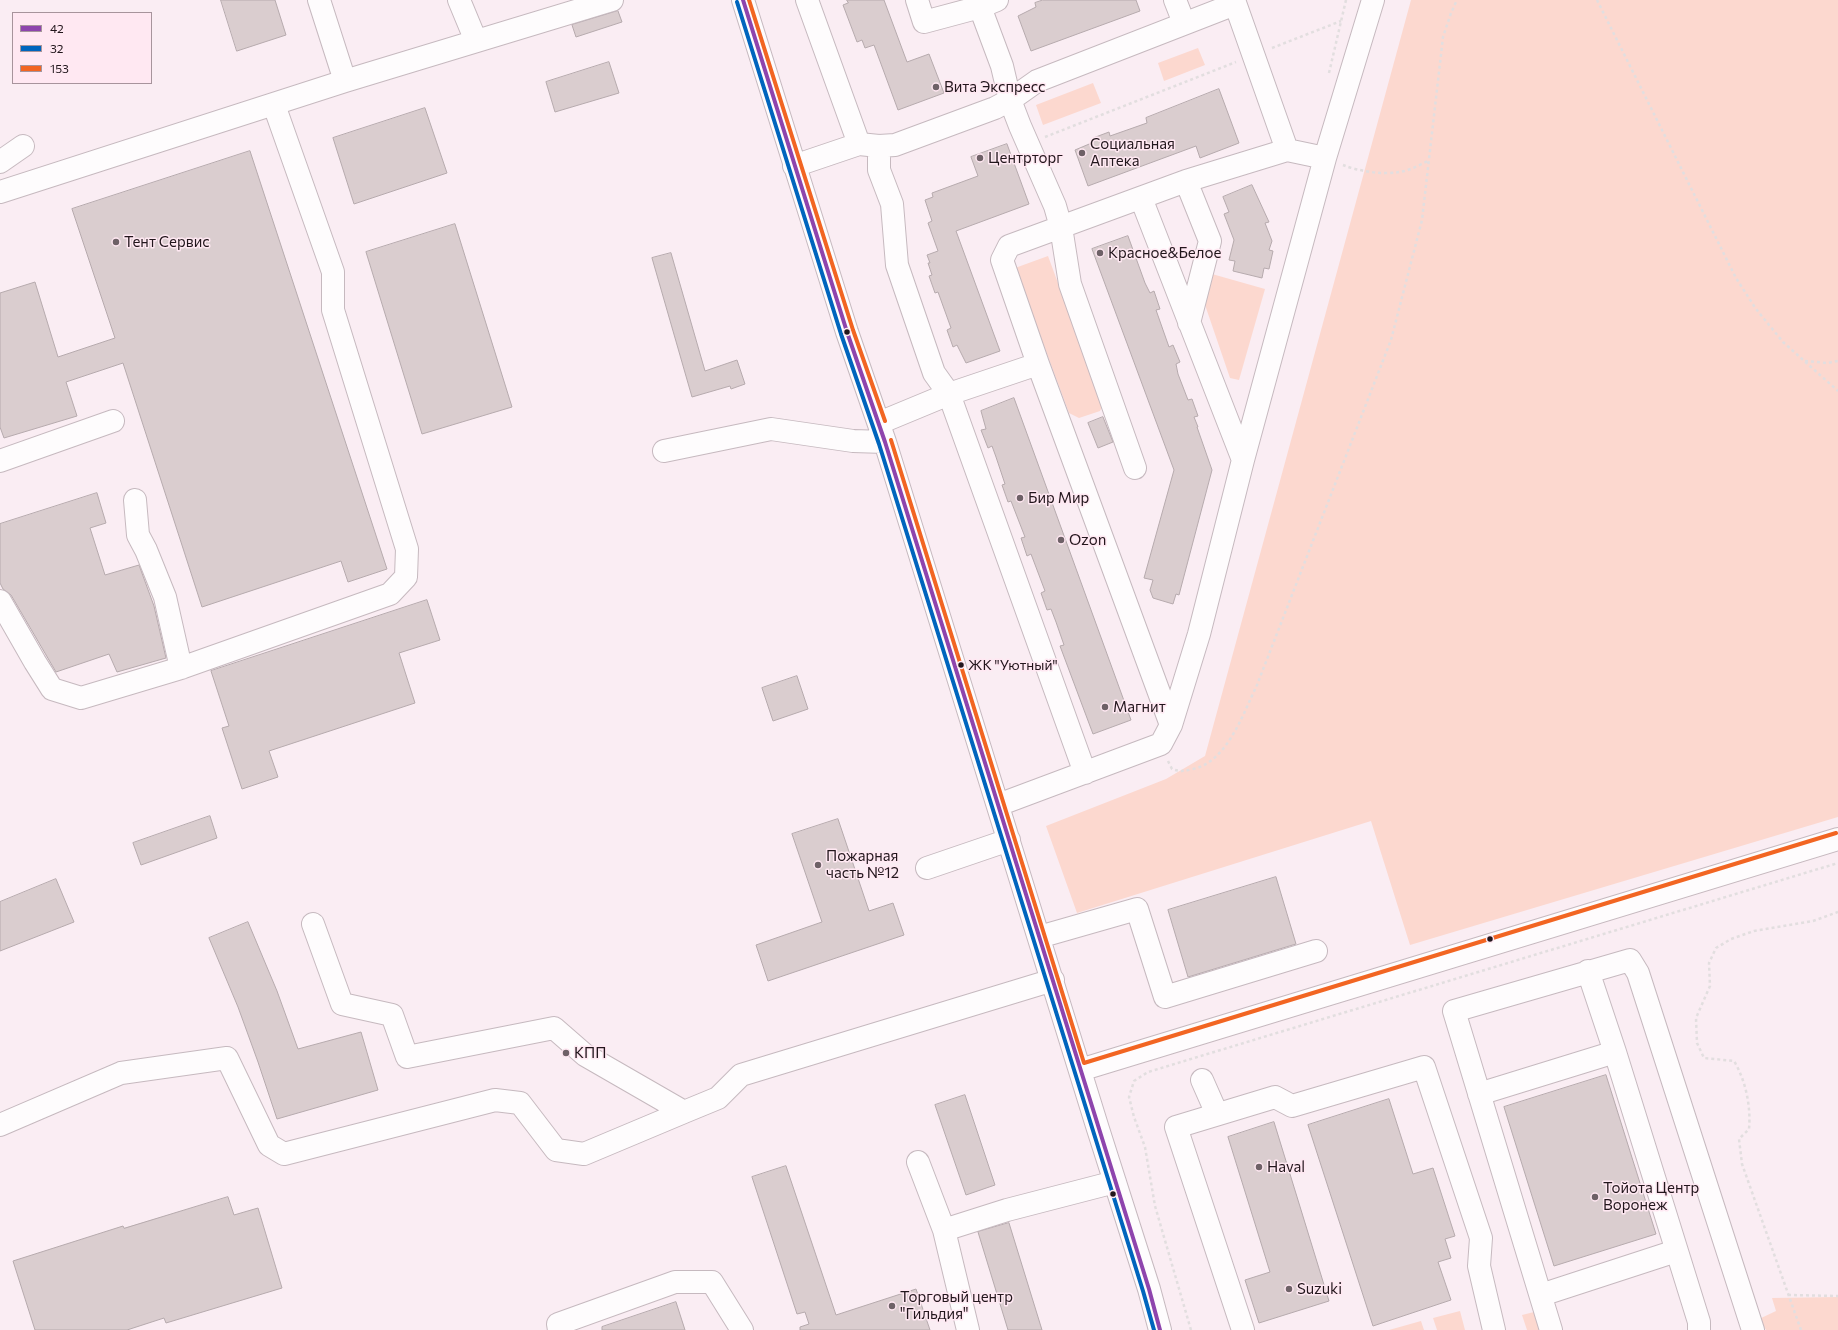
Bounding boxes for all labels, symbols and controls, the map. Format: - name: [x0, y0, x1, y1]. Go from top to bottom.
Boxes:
- legend: [12, 12, 152, 84]
- text: 42: [50, 21, 64, 35]
- text: 32: [50, 41, 63, 55]
- text: 153: [50, 61, 69, 75]
- place label: Вита Экспресс: [944, 78, 1045, 96]
- marker: Вита Экспресс: [931, 82, 941, 92]
- place label: Социальная Аптека: [1090, 135, 1175, 170]
- marker: Социальная Аптека: [1077, 148, 1087, 158]
- place label: Центрторг: [988, 149, 1063, 167]
- marker: Центрторг: [975, 153, 985, 163]
- place label: Тент Сервис: [124, 233, 210, 251]
- marker: Тент Сервис: [111, 237, 121, 247]
- place label: Красное&Белое: [1108, 244, 1221, 262]
- marker: Красное&Белое: [1095, 248, 1105, 258]
- unlabelled marker: [842, 327, 852, 337]
- place label: Бир Мир: [1028, 489, 1089, 507]
- marker: Бир Мир: [1015, 493, 1025, 503]
- place label: Ozon: [1069, 531, 1106, 549]
- marker: Ozon: [1056, 535, 1066, 545]
- place label: ЖК "Уютный": [968, 657, 1058, 673]
- marker: ЖК "Уютный": [956, 660, 966, 670]
- place label: Магнит: [1113, 698, 1166, 716]
- marker: Магнит: [1100, 702, 1110, 712]
- place label: Пожарная часть №12: [826, 847, 899, 882]
- marker: Пожарная часть №12: [813, 860, 823, 870]
- unlabelled marker: [1485, 934, 1495, 944]
- place label: КПП: [574, 1044, 606, 1062]
- marker: КПП: [561, 1048, 571, 1058]
- place label: Haval: [1267, 1158, 1305, 1176]
- marker: Haval: [1254, 1162, 1264, 1172]
- place label: Тойота Центр Воронеж: [1603, 1179, 1699, 1214]
- unlabelled marker: [1108, 1189, 1118, 1199]
- marker: Тойота Центр Воронеж: [1590, 1192, 1600, 1202]
- place label: Suzuki: [1297, 1280, 1342, 1298]
- marker: Suzuki: [1284, 1284, 1294, 1294]
- place label: Торговый центр "Гильдия": [900, 1288, 1013, 1323]
- marker: Торговый центр "Гильдия": [887, 1301, 897, 1311]

